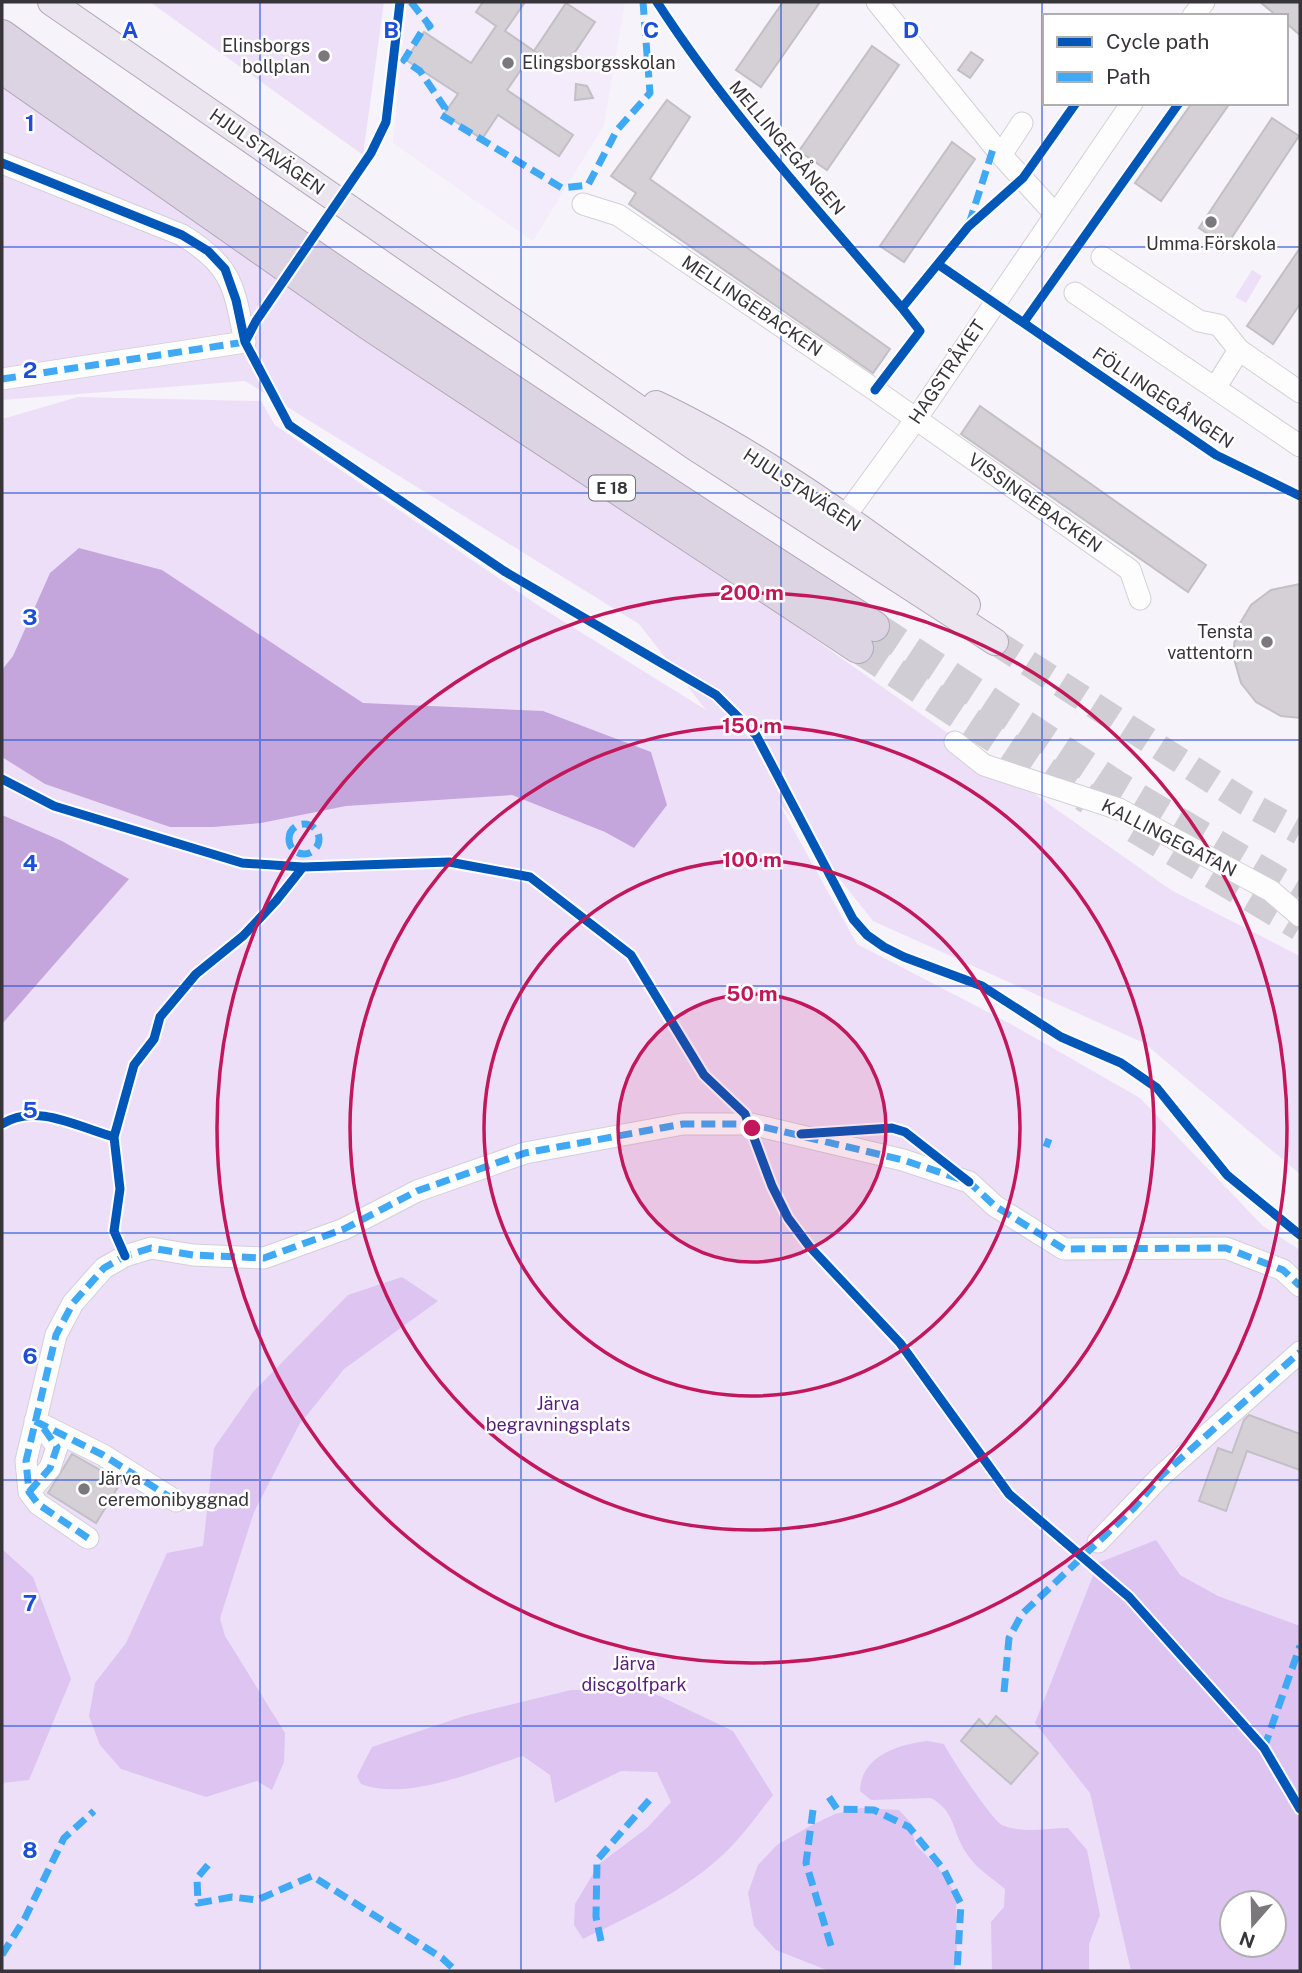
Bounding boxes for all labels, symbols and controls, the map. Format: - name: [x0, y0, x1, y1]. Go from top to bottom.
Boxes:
- legend: [1043, 14, 1288, 105]
- text: A: [122, 16, 139, 43]
- text: B: [383, 16, 399, 43]
- text: C: [643, 16, 659, 43]
- text: D: [903, 16, 919, 43]
- text: Cycle path: [1106, 29, 1209, 54]
- place label: Elinsborgs bollplan: [222, 35, 310, 77]
- marker: Elinsborgs bollplan: [316, 48, 332, 64]
- place label: Elingsborgsskolan: [522, 52, 676, 73]
- marker: Elingsborgsskolan: [500, 55, 516, 71]
- text: Path: [1106, 64, 1151, 89]
- street label: MELLINGEGÅNGEN: [725, 75, 851, 219]
- street label: HJULSTAVÄGEN: [206, 103, 330, 199]
- text: 1: [25, 109, 35, 136]
- marker: Umma Förskola: [1203, 214, 1219, 230]
- place label: Umma Förskola: [1146, 233, 1276, 254]
- street label: MELLINGEBACKEN: [678, 251, 826, 360]
- street label: HAGSTRÅKET: [902, 314, 989, 428]
- street label: FÖLLINGEGÅNGEN: [1089, 341, 1239, 453]
- text: 2: [23, 356, 37, 383]
- street label: HJULSTAVÄGEN: [740, 443, 866, 535]
- street label: VISSINGEBACKEN: [964, 449, 1106, 557]
- road number: E 18: [589, 475, 635, 500]
- text: 200 m: [720, 580, 784, 605]
- text: 3: [22, 603, 38, 630]
- place label: Tensta vattentorn: [1167, 621, 1253, 663]
- marker: Tensta vattentorn: [1259, 634, 1275, 650]
- text: 150 m: [722, 713, 782, 738]
- street label: KALLINGEGATAN: [1098, 794, 1240, 881]
- text: 100 m: [722, 847, 782, 872]
- text: 4: [22, 849, 38, 876]
- text: 50 m: [726, 981, 778, 1006]
- text: 5: [22, 1096, 38, 1123]
- centre of rings: [740, 1116, 764, 1140]
- text: 6: [22, 1342, 38, 1369]
- park label: Järva begravningsplats: [486, 1393, 630, 1435]
- place label: Järva ceremonibyggnad: [98, 1468, 249, 1510]
- marker: Järva ceremonibyggnad: [76, 1481, 92, 1497]
- text: 7: [23, 1589, 37, 1616]
- park label: Järva discgolfpark: [581, 1653, 687, 1695]
- text: 8: [22, 1836, 38, 1863]
- north arrow: [1218, 1889, 1288, 1959]
- text: N: [1236, 1927, 1258, 1953]

